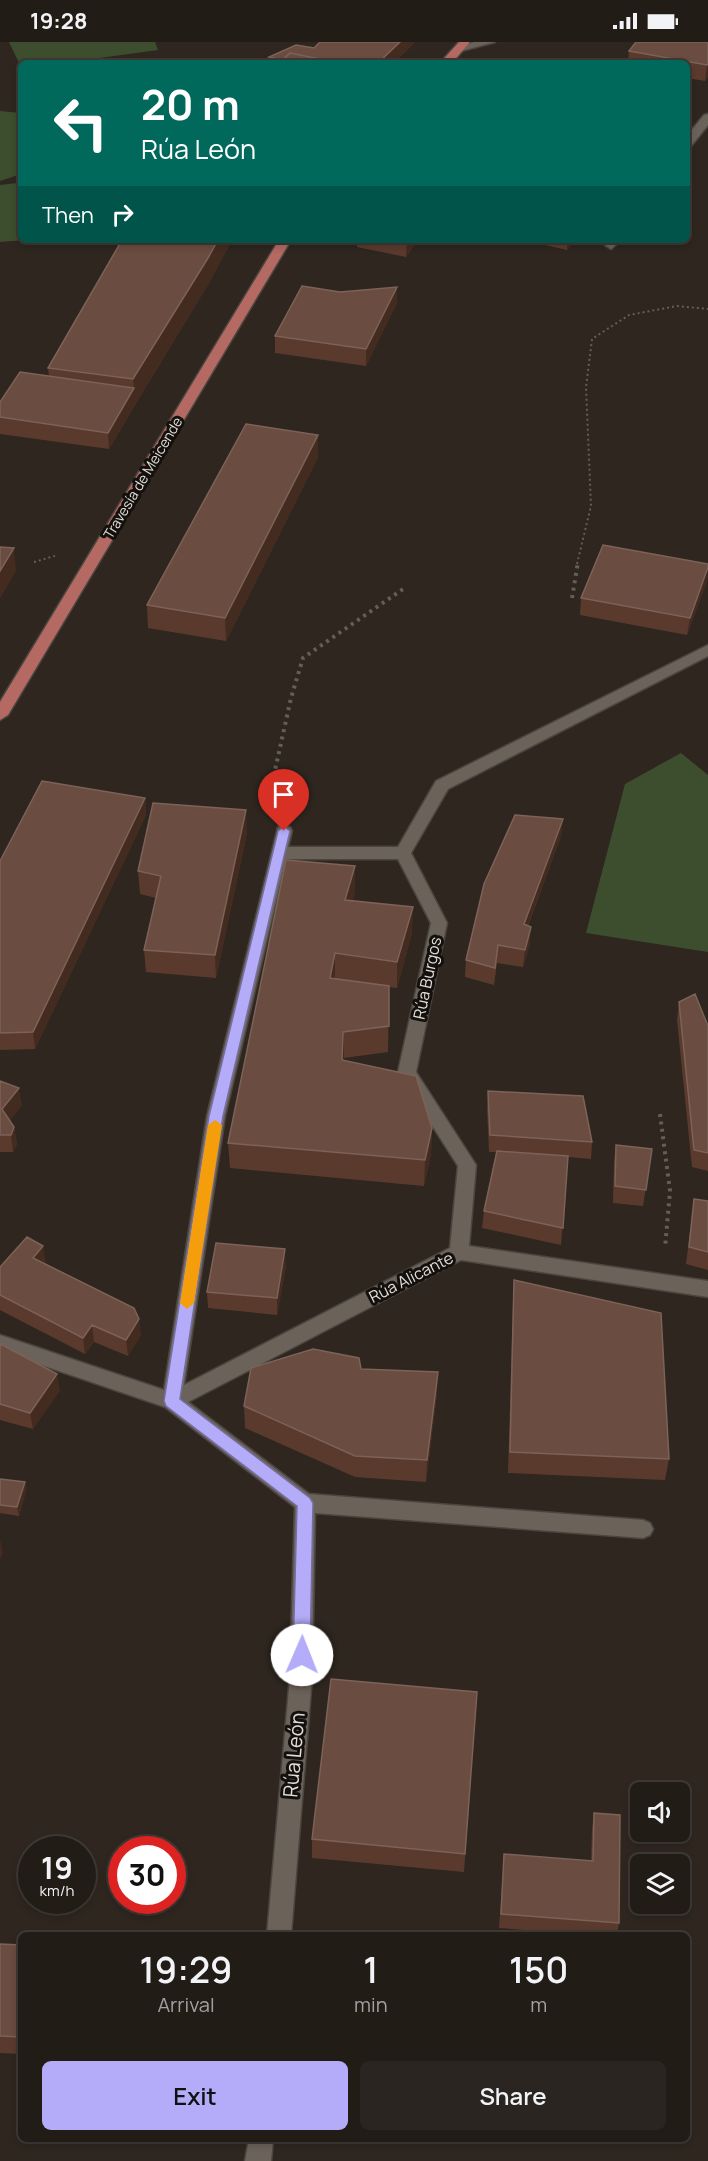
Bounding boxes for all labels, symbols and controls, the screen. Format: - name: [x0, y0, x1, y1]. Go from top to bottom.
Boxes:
- text: 19:28: [30, 6, 87, 36]
- text: 20 m: [141, 75, 240, 133]
- icon: left: [42, 84, 120, 162]
- text: Rúa León: [141, 130, 256, 167]
- icon: right: [106, 198, 139, 231]
- text: Then: [42, 200, 94, 230]
- street label: Travesía de Meicende: [99, 413, 186, 542]
- pin: [258, 769, 309, 831]
- icon: arrive: [267, 778, 300, 811]
- street label: Rúa Burgos: [408, 935, 446, 1021]
- street label: Rúa Alicante: [365, 1246, 457, 1308]
- position arrow: [270, 1623, 334, 1687]
- street label: Rúa León: [276, 1711, 311, 1799]
- map controls: [630, 1782, 690, 1914]
- button: sound: [630, 1782, 690, 1842]
- speed limit sign: 30: [108, 1836, 186, 1914]
- text: 19: [41, 1847, 73, 1888]
- button: layers: [630, 1854, 690, 1914]
- text: km/h: [40, 1880, 74, 1901]
- text: 19:29: [140, 1945, 232, 1994]
- text: 1: [363, 1945, 378, 1994]
- text: 150: [509, 1945, 568, 1994]
- text: Arrival: [157, 1991, 215, 2018]
- text: min: [354, 1991, 388, 2018]
- text: m: [530, 1991, 547, 2018]
- button: Exit: [42, 2061, 348, 2130]
- button: Share: [360, 2061, 666, 2130]

